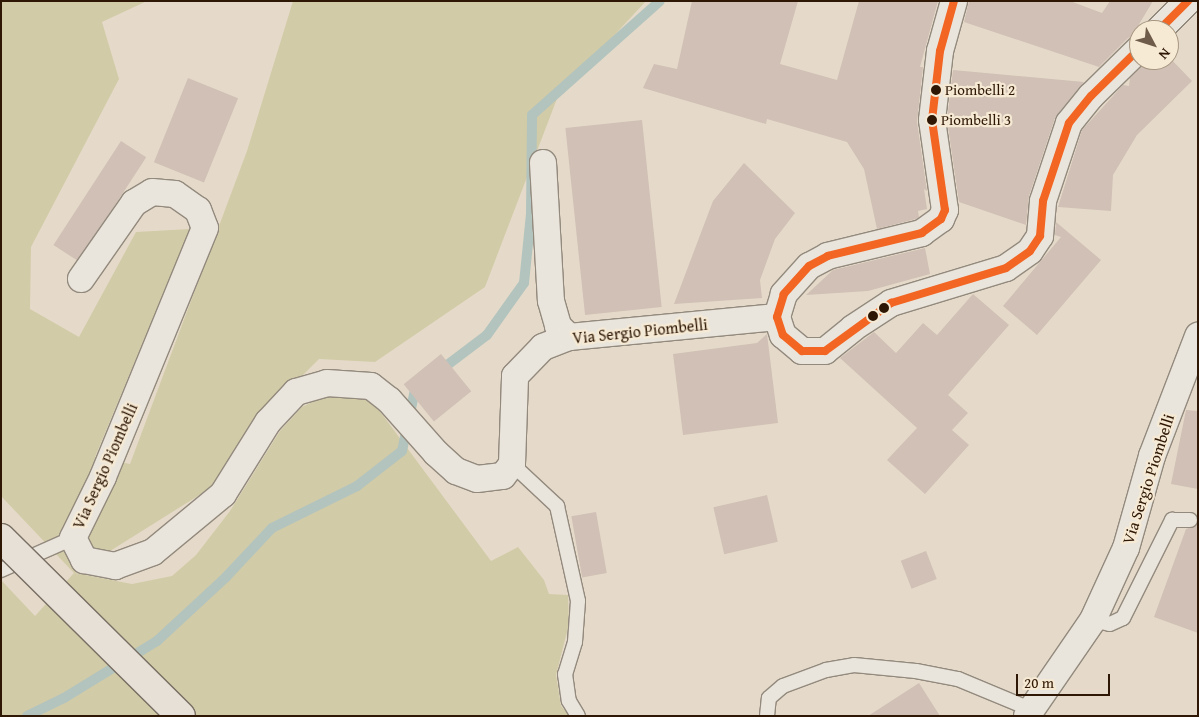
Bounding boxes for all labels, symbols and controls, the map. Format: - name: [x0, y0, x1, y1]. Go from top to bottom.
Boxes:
- north arrow: [1129, 20, 1179, 70]
- text: N: [1154, 44, 1175, 64]
- place label: Piombelli 2: [945, 81, 1015, 99]
- marker: Piombelli 2: [931, 85, 941, 95]
- place label: Piombelli 3: [941, 111, 1011, 129]
- marker: Piombelli 3: [927, 115, 937, 125]
- unlabelled marker: [879, 303, 889, 313]
- unlabelled marker: [868, 311, 878, 321]
- street label: Via Sergio Piombelli: [572, 314, 708, 348]
- street label: Via Sergio Piombelli: [69, 400, 141, 532]
- street label: Via Sergio Piombelli: [1118, 412, 1178, 546]
- scale bar: [1019, 664, 1113, 696]
- text: 20 m: [1024, 672, 1054, 693]

